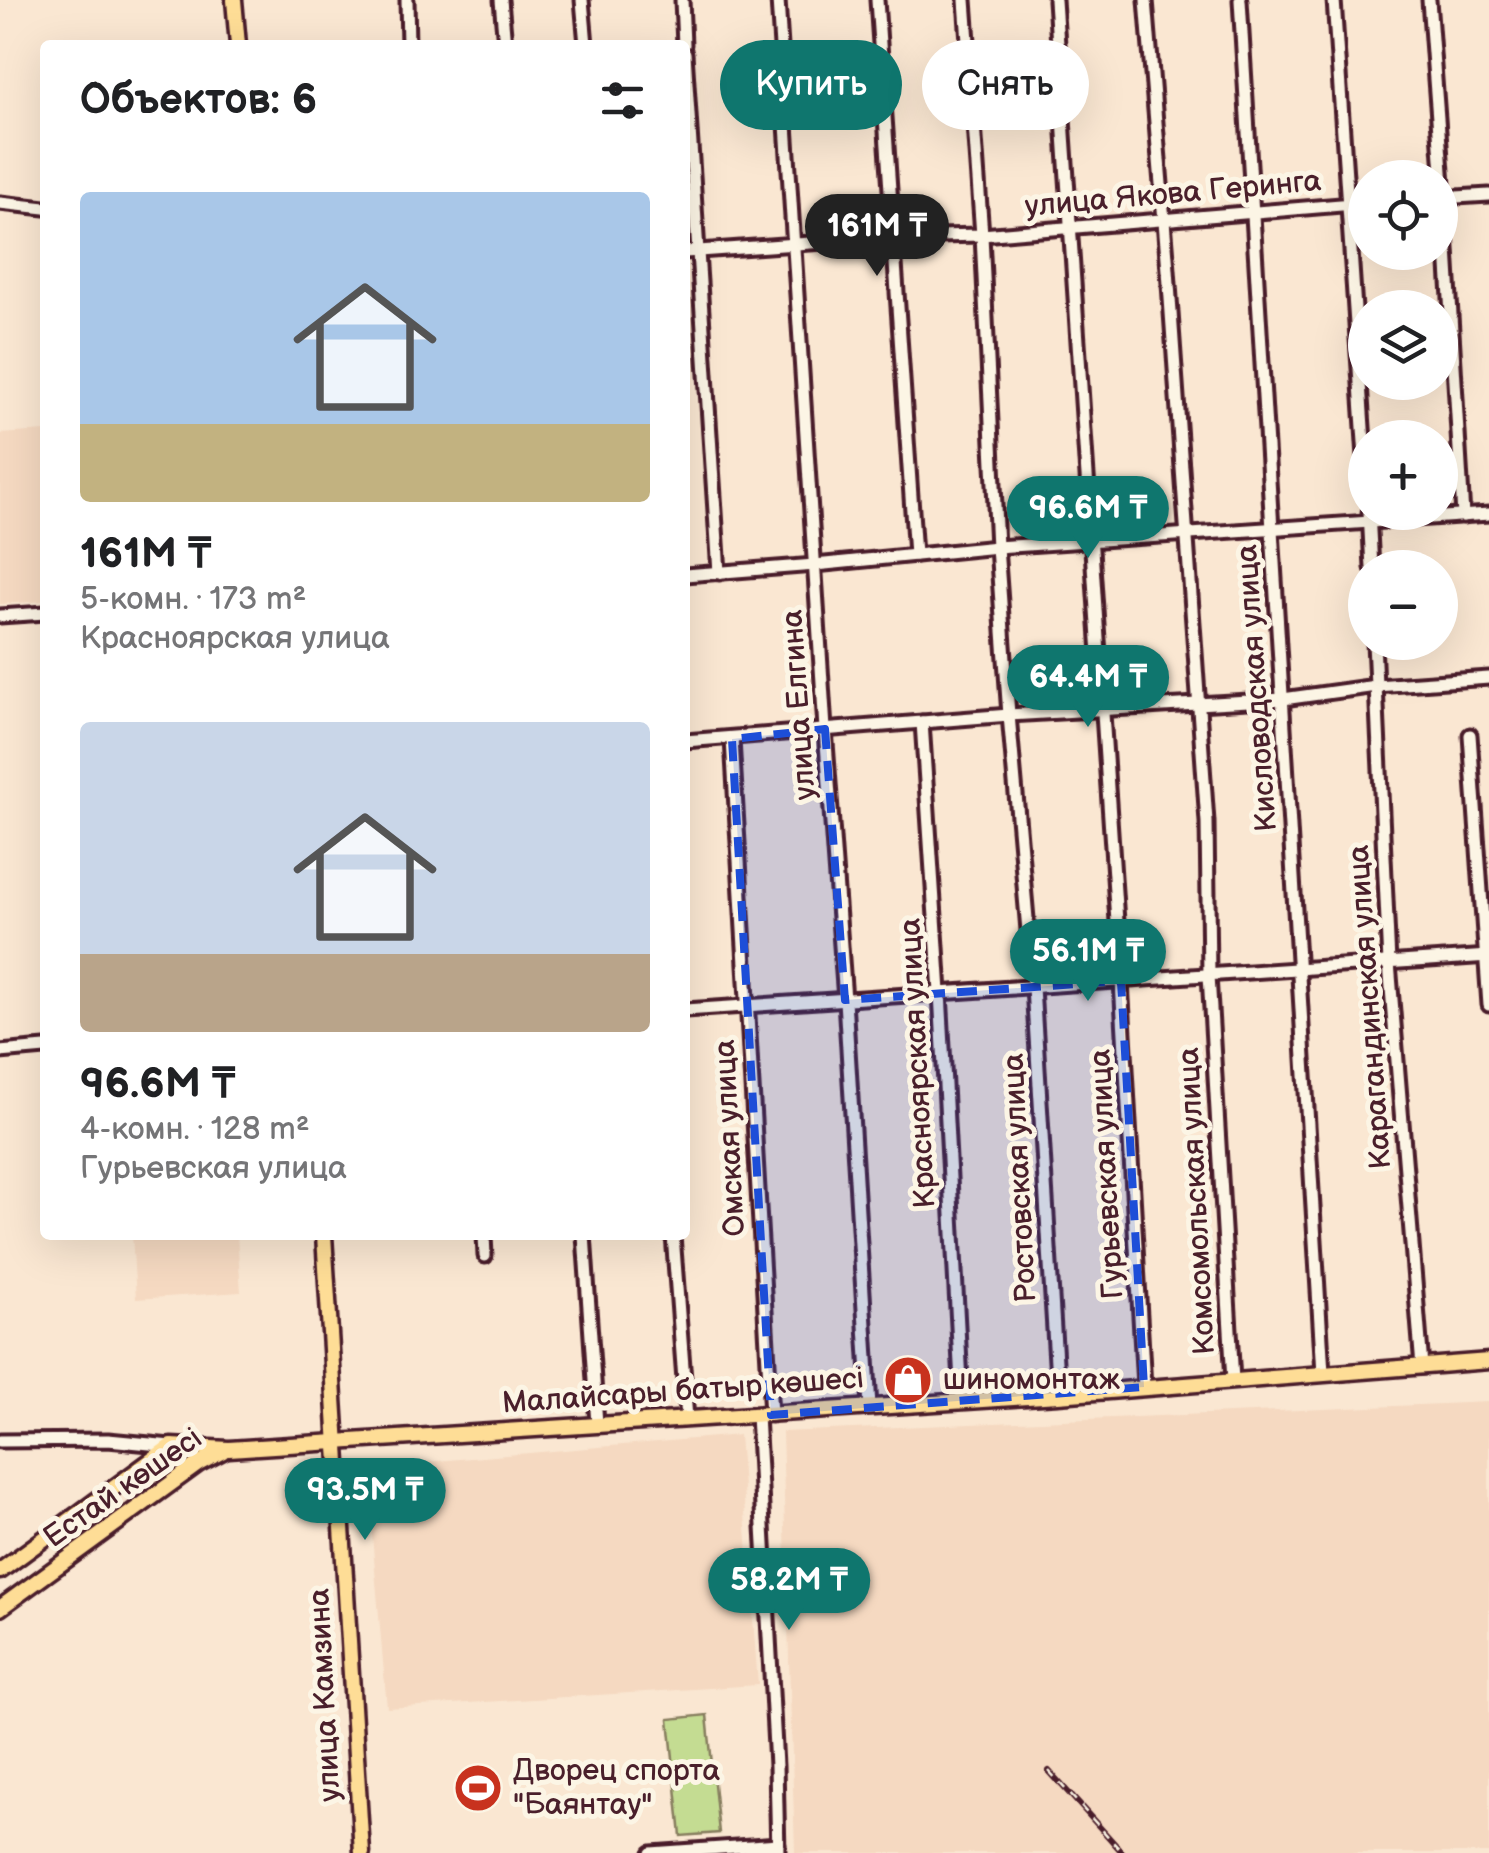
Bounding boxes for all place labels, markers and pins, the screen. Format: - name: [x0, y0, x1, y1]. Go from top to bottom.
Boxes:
- pin: 161M ₸: [796, 194, 958, 279]
- pin: 96.6M ₸: [996, 476, 1180, 561]
- pin: 64.4M ₸: [996, 645, 1180, 730]
- pin: 56.1M ₸: [996, 919, 1180, 1004]
- shop icon: шиномонтаж: [882, 1354, 934, 1406]
- place label: шиномонтаж: [943, 1362, 1120, 1398]
- pin: 93.5M ₸: [273, 1458, 457, 1543]
- pin: 58.2M ₸: [697, 1548, 881, 1633]
- place label: Дворец спорта "Баянтау": [513, 1753, 720, 1823]
- sports icon: Дворец спорта "Баянтау": [452, 1762, 504, 1814]

